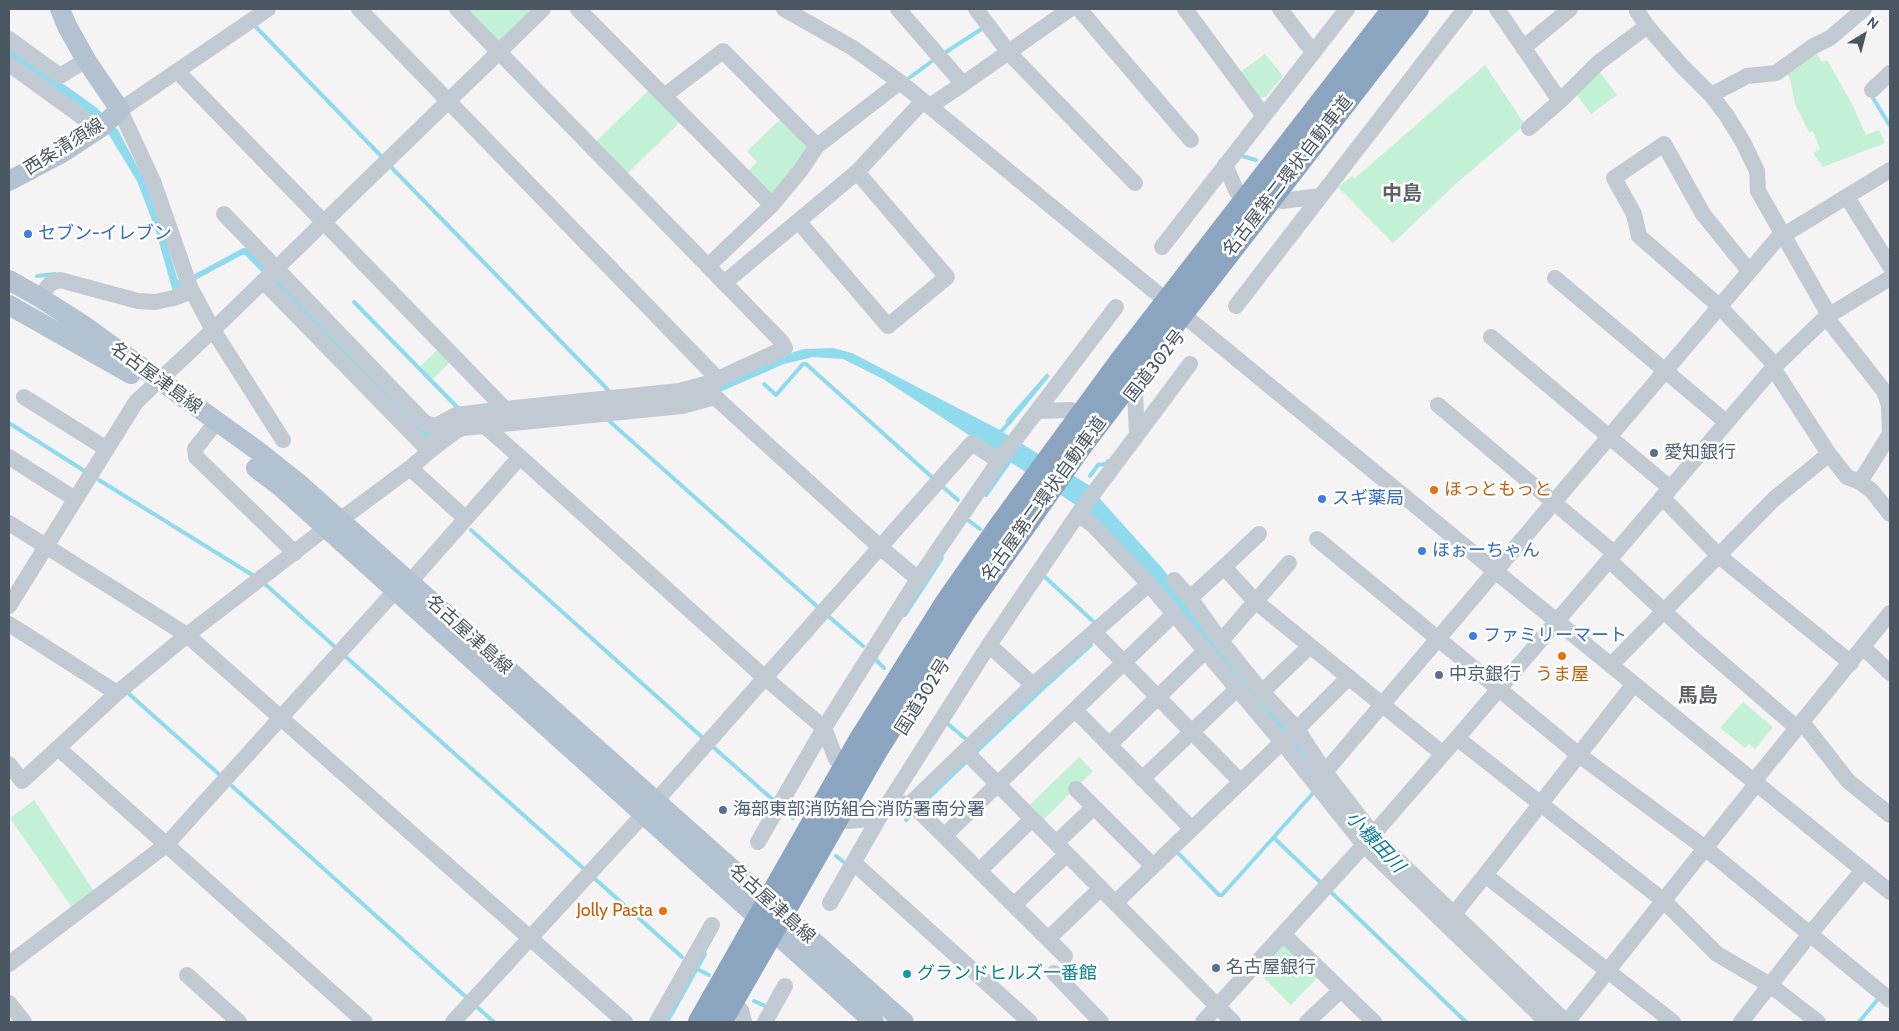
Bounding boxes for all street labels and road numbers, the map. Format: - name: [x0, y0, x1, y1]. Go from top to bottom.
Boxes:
- street label: 名古屋第二環状自動車道: [1219, 91, 1357, 261]
- street label: 西条清須線: [20, 114, 108, 180]
- street label: 国道302号: [1120, 326, 1190, 406]
- street label: 名古屋津島線: [106, 338, 206, 418]
- street label: 名古屋第二環状自動車道: [977, 413, 1111, 585]
- street label: 名古屋津島線: [422, 591, 516, 679]
- street label: 国道302号: [891, 655, 955, 739]
- street label: 名古屋津島線: [725, 860, 819, 948]

